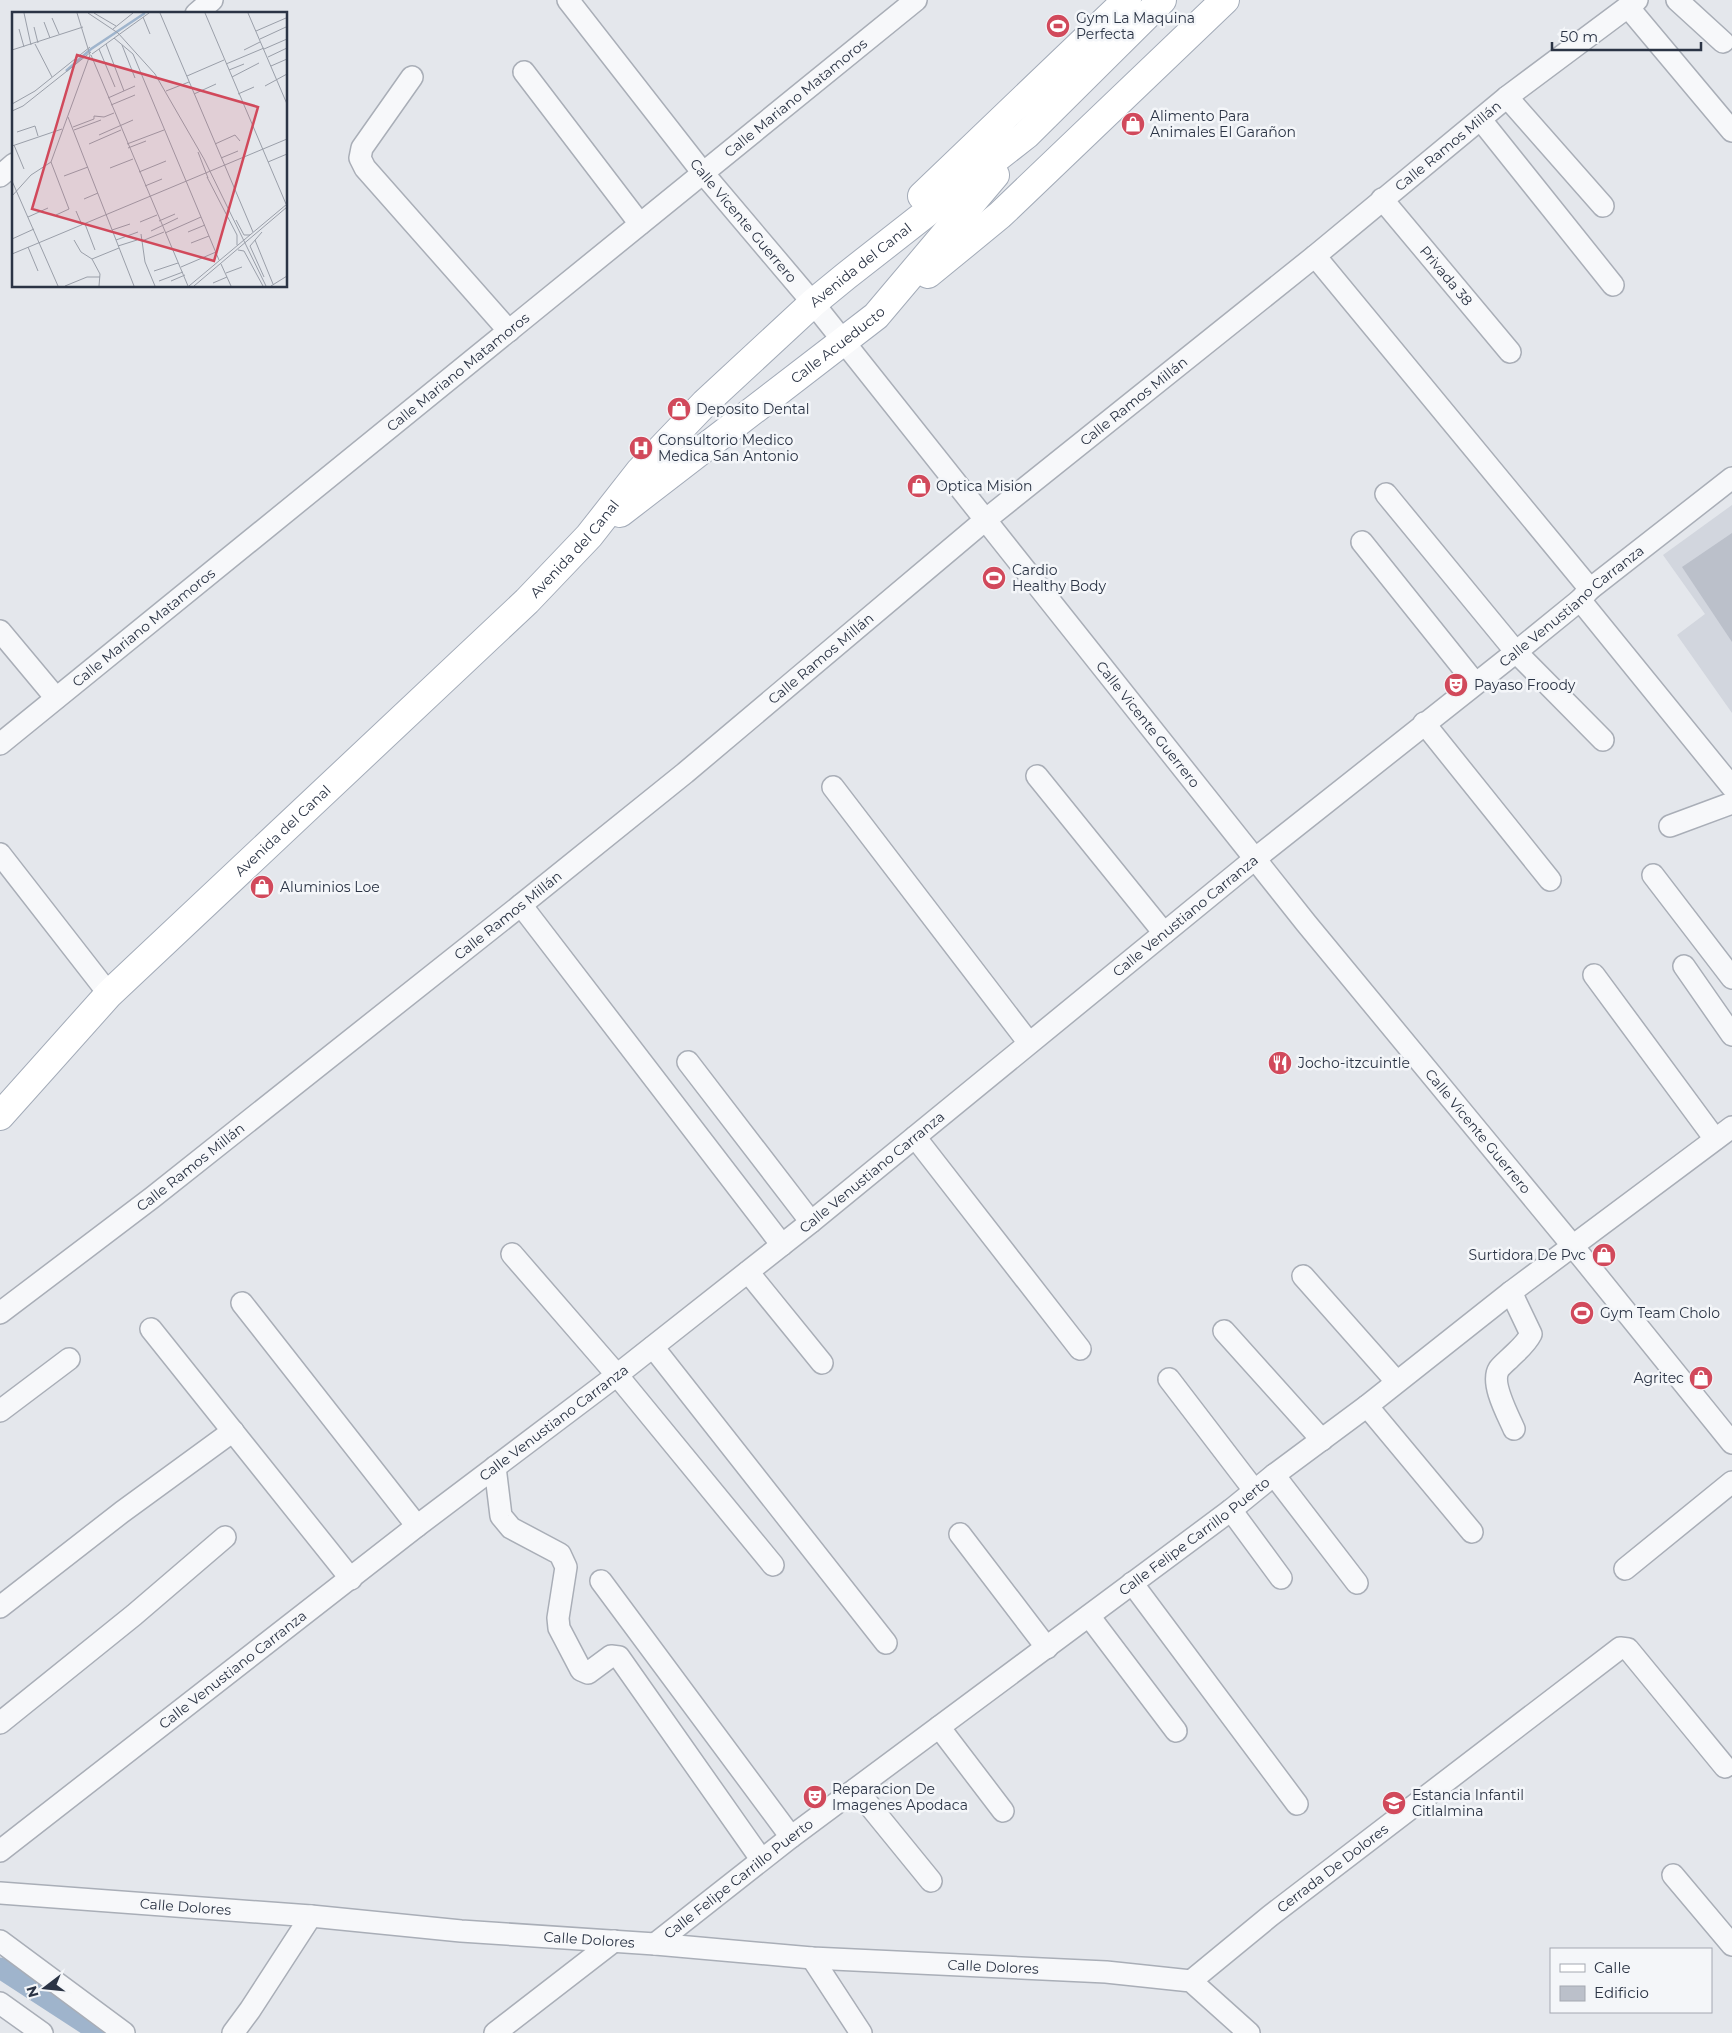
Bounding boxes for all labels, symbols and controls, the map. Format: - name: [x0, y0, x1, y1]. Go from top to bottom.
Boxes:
- place label: Gym La Maquina Perfecta: [1076, 9, 1195, 43]
- inset map: [12, 12, 288, 288]
- sports icon: Gym La Maquina Perfecta: [1045, 13, 1071, 39]
- scale bar: [1552, 20, 1701, 52]
- text: 50 m: [1560, 27, 1598, 46]
- street label: Calle Mariano Matamoros: [721, 34, 871, 161]
- street label: Calle Ramos Millán: [1391, 97, 1505, 195]
- place label: Alimento Para Animales El Garañon: [1150, 107, 1296, 141]
- shop icon: Alimento Para Animales El Garañon: [1120, 111, 1146, 137]
- street label: Calle Vicente Guerrero: [686, 155, 801, 287]
- street label: Avenida del Canal: [806, 219, 915, 311]
- street label: Privada 38: [1416, 242, 1477, 309]
- street label: Calle Acueducto: [787, 303, 889, 387]
- street label: Calle Mariano Matamoros: [383, 309, 533, 435]
- street label: Calle Ramos Millán: [1076, 353, 1191, 450]
- shop icon: Deposito Dental: [666, 396, 692, 422]
- place label: Deposito Dental: [696, 400, 810, 418]
- place label: Consultorio Medico Medica San Antonio: [658, 431, 799, 465]
- hospital icon: Consultorio Medico Medica San Antonio: [628, 435, 654, 461]
- shop icon: Optica Mision: [906, 473, 932, 499]
- place label: Optica Mision: [936, 477, 1032, 495]
- street label: Avenida del Canal: [526, 496, 623, 601]
- street label: Calle Venustiano Carranza: [1495, 541, 1647, 671]
- place label: Cardio Healthy Body: [1012, 561, 1106, 595]
- street label: Calle Mariano Matamoros: [68, 564, 219, 691]
- sports icon: Cardio Healthy Body: [981, 565, 1007, 591]
- street label: Calle Ramos Millán: [764, 609, 877, 708]
- street label: Calle Vicente Guerrero: [1092, 657, 1204, 791]
- theatre icon: Payaso Froody: [1443, 672, 1469, 698]
- place label: Payaso Froody: [1474, 676, 1576, 694]
- street label: Avenida del Canal: [231, 781, 334, 880]
- street label: Calle Venustiano Carranza: [1109, 851, 1262, 981]
- street label: Calle Ramos Millán: [450, 867, 565, 964]
- shop icon: Aluminios Loe: [249, 874, 275, 900]
- place label: Aluminios Loe: [280, 878, 380, 896]
- restaurant icon: Jocho-itzcuintle: [1267, 1050, 1293, 1076]
- place label: Jocho-itzcuintle: [1297, 1054, 1410, 1072]
- street label: Calle Vicente Guerrero: [1421, 1065, 1535, 1198]
- street label: Calle Venustiano Carranza: [796, 1107, 948, 1237]
- street label: Calle Ramos Millán: [133, 1119, 248, 1215]
- shop icon: Surtidora De Pvc: [1591, 1242, 1617, 1268]
- place label: Surtidora De Pvc: [1469, 1246, 1586, 1264]
- sports icon: Gym Team Cholo: [1569, 1300, 1595, 1326]
- place label: Gym Team Cholo: [1600, 1304, 1720, 1322]
- street label: Calle Venustiano Carranza: [475, 1361, 632, 1485]
- shop icon: Agritec: [1688, 1365, 1714, 1391]
- place label: Agritec: [1634, 1369, 1684, 1387]
- street label: Calle Felipe Carrillo Puerto: [1115, 1473, 1273, 1599]
- street label: Calle Venustiano Carranza: [155, 1606, 310, 1733]
- place label: Reparacion De Imagenes Apodaca: [832, 1780, 968, 1814]
- theatre icon: Reparacion De Imagenes Apodaca: [802, 1784, 828, 1810]
- place label: Estancia Infantil Citlalmina: [1412, 1786, 1524, 1820]
- school or university icon: Estancia Infantil Citlalmina: [1381, 1790, 1407, 1816]
- street label: Calle Felipe Carrillo Puerto: [660, 1814, 817, 1943]
- street label: Cerrada De Dolores: [1273, 1820, 1392, 1917]
- street label: Calle Dolores: [139, 1894, 232, 1919]
- street label: Calle Dolores: [543, 1928, 636, 1952]
- legend: [1550, 1948, 1712, 2013]
- street label: Calle Dolores: [947, 1955, 1039, 1978]
- text: Calle: [1594, 1958, 1631, 1977]
- north arrow: [20, 1963, 70, 2013]
- text: Edificio: [1594, 1983, 1649, 2002]
- text: N: [22, 1984, 43, 2000]

